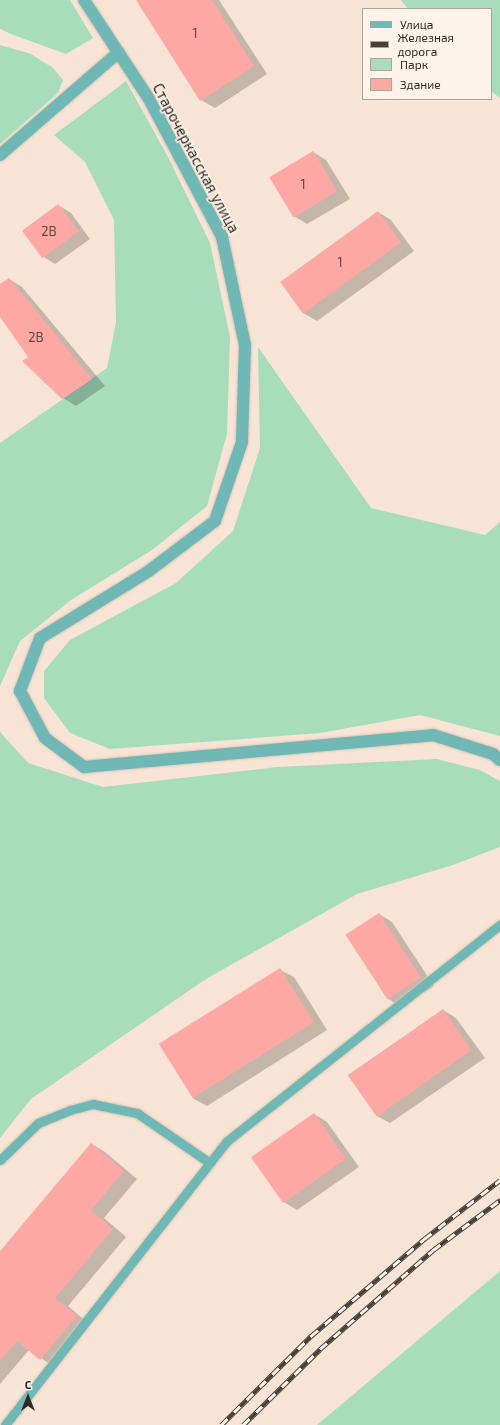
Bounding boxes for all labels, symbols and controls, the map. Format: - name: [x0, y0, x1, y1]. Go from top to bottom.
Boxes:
- legend: [362, 8, 492, 100]
- text: Улица: [400, 17, 433, 31]
- house number: 1: [192, 25, 198, 41]
- text: Железная дорога: [397, 30, 454, 58]
- text: Парк: [400, 57, 428, 71]
- text: Здание: [400, 77, 441, 91]
- street label: Старочеркасская улица: [149, 80, 243, 236]
- house number: 1: [300, 176, 306, 192]
- house number: 2В: [41, 223, 57, 239]
- house number: 1: [337, 254, 343, 270]
- house number: 2В: [28, 329, 44, 345]
- north arrow: [8, 1377, 48, 1417]
- text: С: [25, 1378, 31, 1391]

